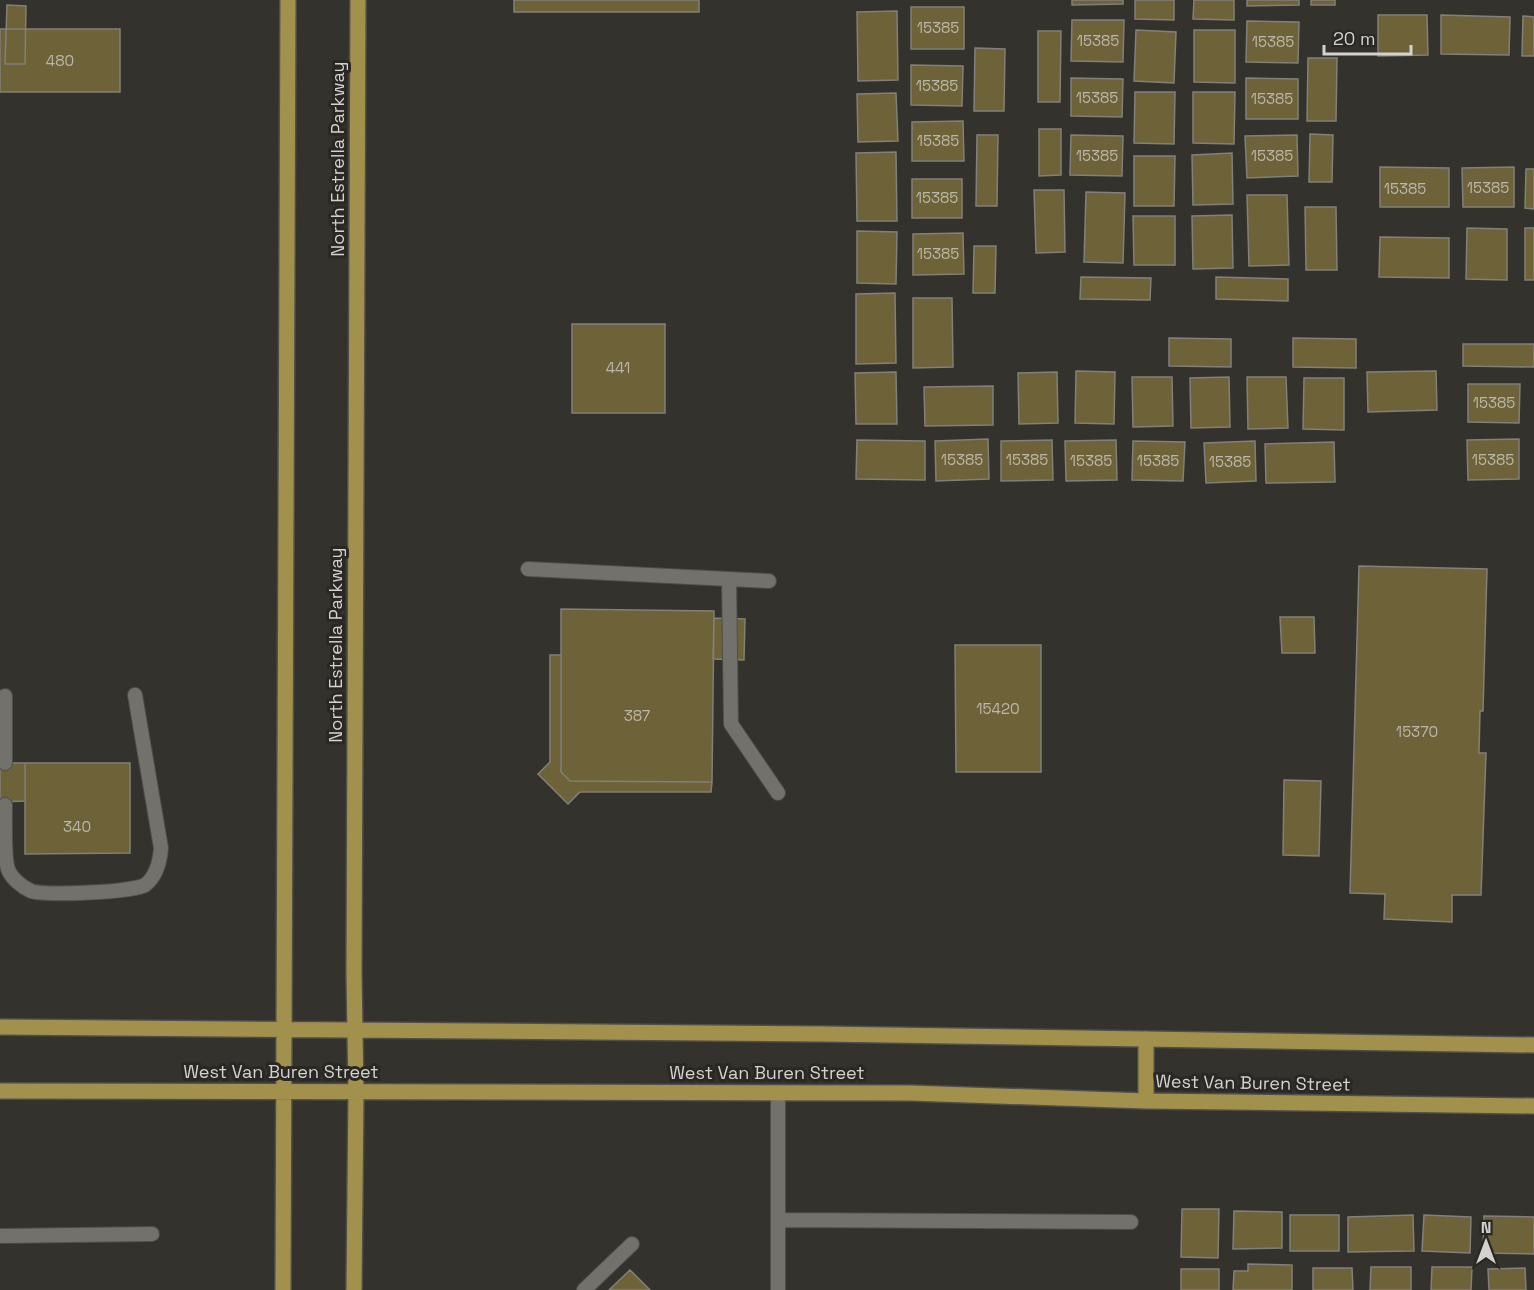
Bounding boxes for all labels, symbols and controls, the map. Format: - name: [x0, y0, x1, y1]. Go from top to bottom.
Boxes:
- house number: 15385: [917, 18, 959, 37]
- scale bar: [1324, 18, 1411, 56]
- text: 20 m: [1333, 27, 1376, 50]
- house number: 15385: [1077, 31, 1119, 50]
- house number: 15385: [1252, 32, 1294, 51]
- house number: 480: [46, 51, 74, 70]
- street label: North Estrella Parkway: [326, 61, 349, 257]
- house number: 15385: [916, 76, 958, 95]
- house number: 15385: [1076, 88, 1118, 107]
- house number: 15385: [1251, 89, 1293, 108]
- house number: 15385: [917, 131, 959, 150]
- house number: 15385: [1076, 146, 1118, 165]
- house number: 15385: [1251, 146, 1293, 165]
- house number: 15385: [1467, 178, 1509, 197]
- house number: 15385: [1384, 179, 1426, 198]
- house number: 15385: [916, 188, 958, 207]
- house number: 15385: [917, 244, 959, 263]
- house number: 441: [606, 358, 630, 377]
- house number: 15385: [1473, 393, 1515, 412]
- house number: 15385: [941, 450, 983, 469]
- house number: 15385: [1006, 450, 1048, 469]
- house number: 15385: [1472, 450, 1514, 469]
- house number: 15385: [1070, 451, 1112, 470]
- house number: 15385: [1137, 451, 1179, 470]
- house number: 15385: [1209, 452, 1251, 471]
- street label: North Estrella Parkway: [324, 547, 347, 743]
- house number: 15420: [976, 699, 1020, 718]
- house number: 387: [624, 706, 650, 725]
- house number: 15370: [1396, 722, 1438, 741]
- house number: 340: [63, 817, 91, 836]
- street label: West Van Buren Street: [183, 1060, 379, 1083]
- street label: West Van Buren Street: [669, 1061, 865, 1084]
- street label: West Van Buren Street: [1155, 1069, 1351, 1096]
- north arrow: [1456, 1212, 1516, 1272]
- text: N: [1481, 1217, 1491, 1238]

